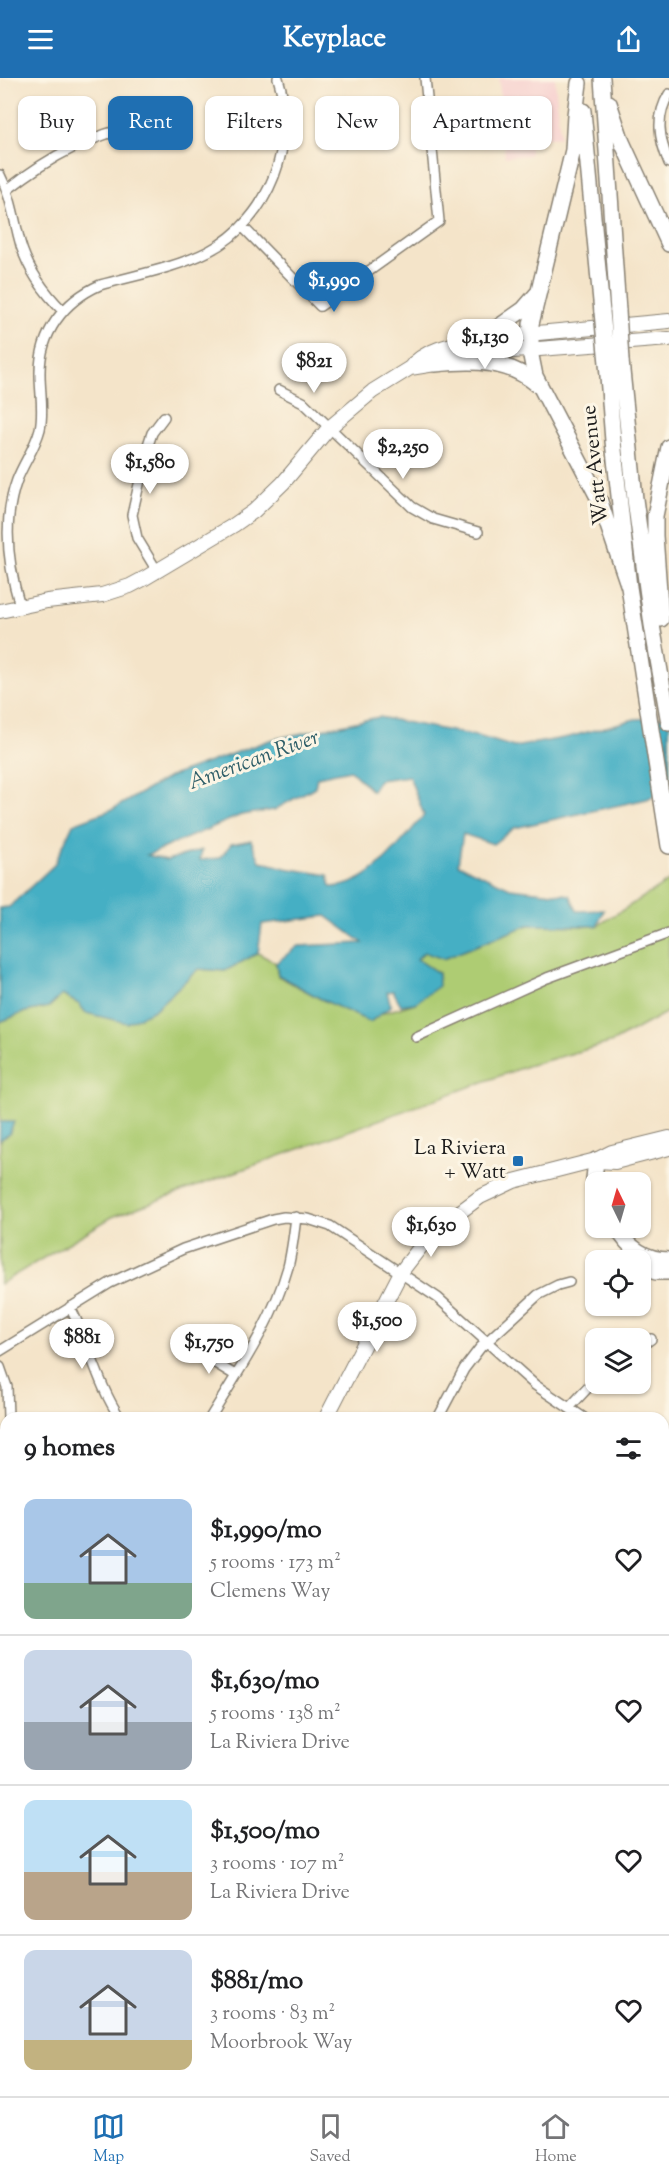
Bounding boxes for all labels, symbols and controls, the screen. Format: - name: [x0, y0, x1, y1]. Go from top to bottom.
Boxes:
- text: Keyplace: [283, 20, 386, 59]
- icon: menu: [24, 23, 57, 56]
- icon: share: [612, 23, 645, 56]
- chip: Buy: [18, 96, 96, 150]
- chip: Rent: [108, 96, 193, 150]
- chip: Filters: [205, 96, 303, 150]
- chip: New: [315, 96, 399, 150]
- chip: Apartment: [411, 96, 552, 150]
- pin: $1,990: [285, 262, 383, 313]
- text: $1,990: [308, 267, 360, 296]
- pin: $1,130: [436, 319, 534, 370]
- text: $1,130: [461, 324, 509, 353]
- pin: $821: [278, 343, 350, 394]
- text: $821: [296, 348, 332, 377]
- street label: Watt Avenue: [575, 403, 617, 527]
- pin: $2,250: [354, 429, 452, 480]
- text: $2,250: [377, 434, 429, 463]
- pin: $1,580: [101, 444, 199, 495]
- text: $1,580: [125, 449, 175, 478]
- water label: American River: [184, 722, 324, 800]
- place label: La Riviera + Watt: [414, 1134, 506, 1188]
- marker: La Riviera + Watt: [511, 1154, 525, 1168]
- north arrow: [585, 1172, 651, 1238]
- map controls: [585, 1172, 651, 1394]
- pin: $1,630: [382, 1207, 480, 1258]
- text: $1,630: [406, 1212, 456, 1241]
- button: locate: [585, 1250, 651, 1316]
- pin: $1,500: [328, 1302, 426, 1353]
- text: $1,500: [352, 1307, 402, 1336]
- pin: $881: [46, 1319, 118, 1370]
- text: $881: [63, 1324, 101, 1353]
- pin: $1,750: [160, 1324, 258, 1375]
- button: layers: [585, 1328, 651, 1394]
- text: $1,750: [184, 1329, 234, 1358]
- text: 9 homes: [24, 1430, 115, 1467]
- icon: filters: [612, 1432, 645, 1465]
- text: $1,990/mo: [210, 1512, 322, 1549]
- icon: home: [72, 1523, 144, 1595]
- icon: heart: [612, 1543, 645, 1576]
- text: 5 rooms · 173 m²: [210, 1549, 341, 1578]
- text: Clemens Way: [210, 1578, 330, 1607]
- text: $1,630/mo: [210, 1663, 320, 1700]
- icon: home: [72, 1674, 144, 1746]
- icon: heart: [612, 1694, 645, 1727]
- text: 5 rooms · 138 m²: [210, 1700, 341, 1729]
- text: La Riviera Drive: [210, 1729, 350, 1758]
- text: $1,500/mo: [210, 1813, 320, 1850]
- icon: home: [72, 1824, 144, 1896]
- icon: heart: [612, 1844, 645, 1877]
- text: 3 rooms · 107 m²: [210, 1850, 344, 1879]
- text: La Riviera Drive: [210, 1879, 350, 1908]
- text: $881/mo: [210, 1963, 303, 2000]
- icon: home: [72, 1974, 144, 2046]
- icon: heart: [612, 1994, 645, 2027]
- text: 3 rooms · 83 m²: [210, 2000, 335, 2029]
- text: Moorbrook Way: [210, 2029, 353, 2058]
- tab: Map: [92, 2110, 125, 2169]
- tab: Saved: [309, 2110, 351, 2169]
- tab: Home: [535, 2110, 577, 2169]

